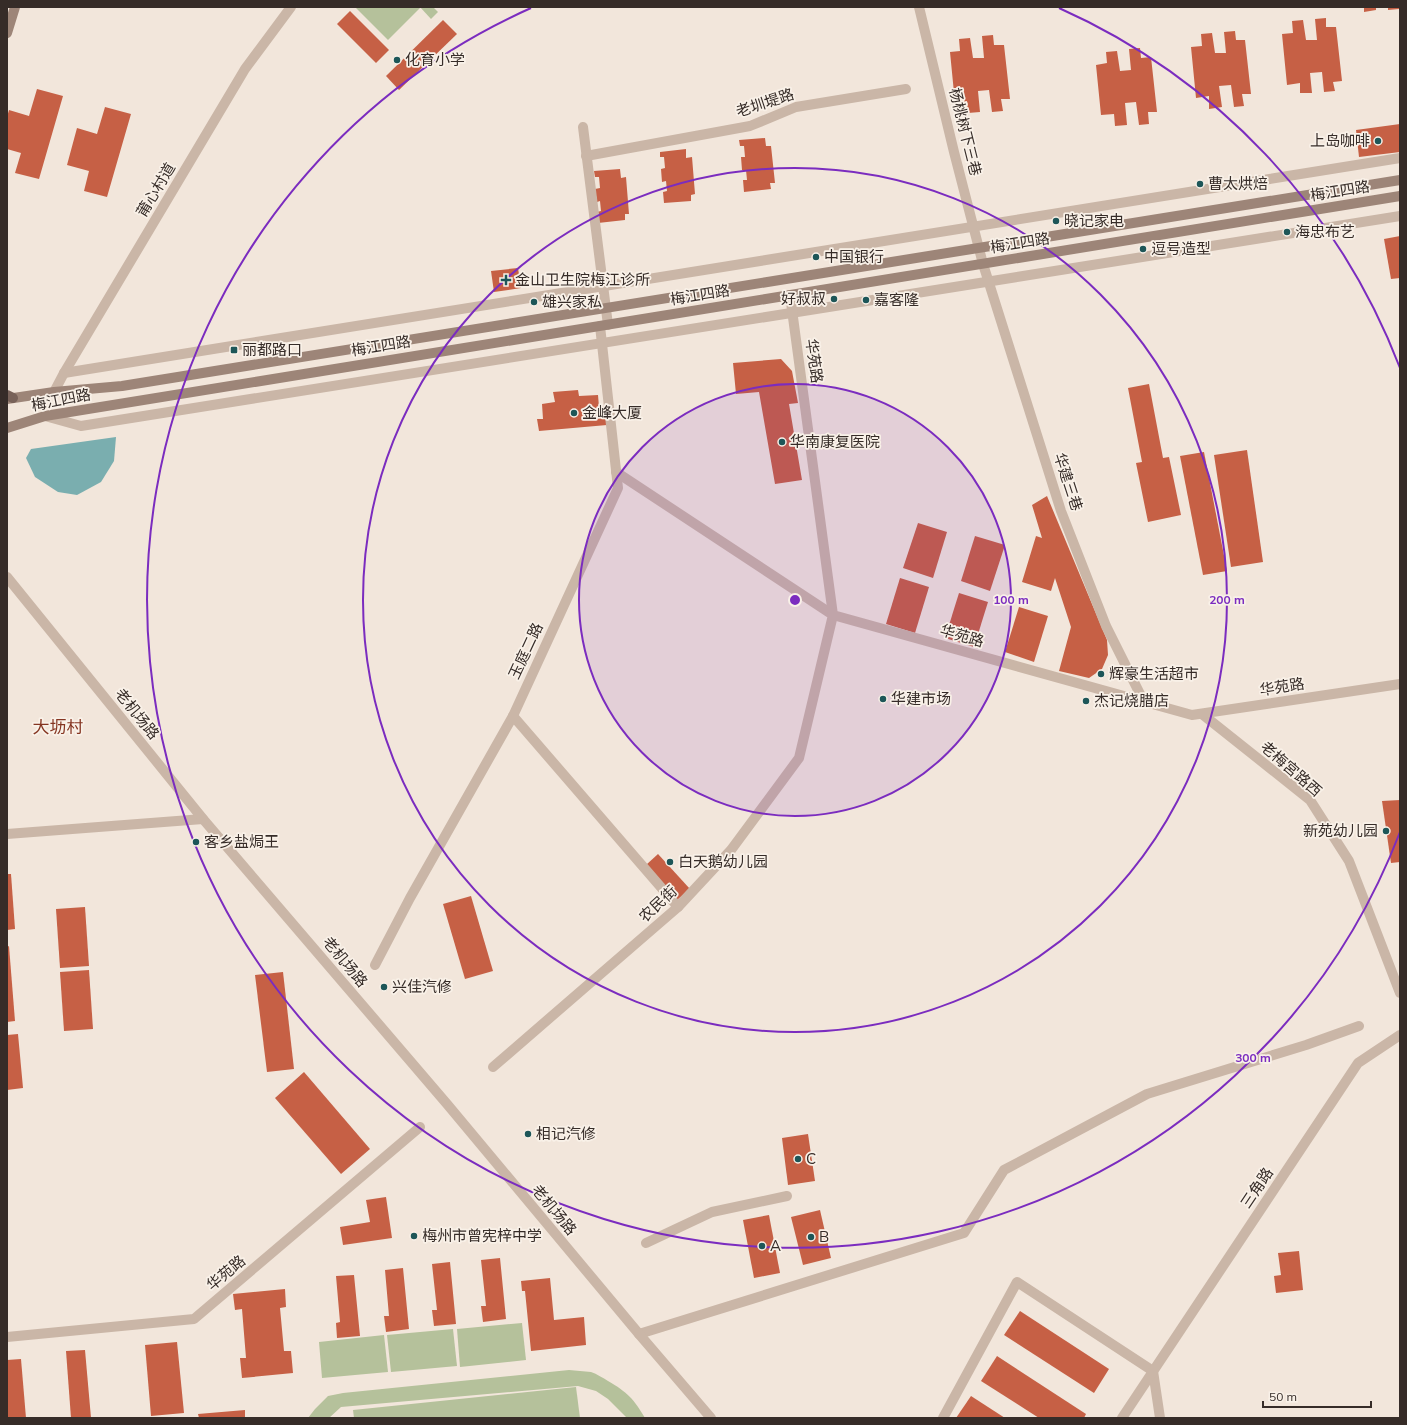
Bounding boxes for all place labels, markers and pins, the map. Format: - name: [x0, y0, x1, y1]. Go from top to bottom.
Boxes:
- place label: 化育小学: [405, 50, 465, 69]
- marker: 化育小学: [392, 55, 402, 65]
- place label: 上岛咖啡: [1310, 131, 1370, 150]
- marker: 上岛咖啡: [1373, 136, 1383, 146]
- place label: 曹太烘焙: [1208, 174, 1268, 193]
- marker: 曹太烘焙: [1195, 179, 1205, 189]
- place label: 晓记家电: [1064, 211, 1124, 230]
- marker: 晓记家电: [1051, 216, 1061, 226]
- place label: 海忠布艺: [1295, 222, 1355, 241]
- marker: 海忠布艺: [1282, 227, 1292, 237]
- place label: 逗号造型: [1151, 239, 1211, 258]
- marker: 逗号造型: [1138, 244, 1148, 254]
- place label: 中国银行: [824, 247, 884, 266]
- marker: 中国银行: [811, 252, 821, 262]
- place label: 金山卫生院梅江诊所: [515, 270, 650, 289]
- marker: 金山卫生院梅江诊所: [500, 274, 512, 286]
- place label: 好叔叔: [781, 289, 826, 308]
- place label: 嘉客隆: [874, 290, 919, 309]
- place label: 雄兴家私: [542, 292, 602, 311]
- marker: 好叔叔: [829, 294, 839, 304]
- marker: 嘉客隆: [861, 295, 871, 305]
- marker: 雄兴家私: [529, 297, 539, 307]
- place label: 丽都路口: [242, 340, 302, 359]
- marker: 丽都路口: [229, 345, 239, 355]
- place label: 金峰大厦: [582, 403, 642, 422]
- marker: 金峰大厦: [569, 408, 579, 418]
- place label: 华南康复医院: [790, 432, 880, 451]
- marker: 华南康复医院: [777, 437, 787, 447]
- centre of rings: [788, 593, 802, 607]
- place label: 辉豪生活超市: [1109, 664, 1199, 683]
- marker: 辉豪生活超市: [1096, 669, 1106, 679]
- place label: 华建市场: [891, 689, 951, 708]
- place label: 杰记烧腊店: [1094, 691, 1169, 710]
- marker: 华建市场: [878, 694, 888, 704]
- marker: 杰记烧腊店: [1081, 696, 1091, 706]
- place label: 新苑幼儿园: [1303, 821, 1378, 840]
- marker: 新苑幼儿园: [1381, 826, 1391, 836]
- place label: 客乡盐焗王: [204, 832, 279, 851]
- marker: 客乡盐焗王: [191, 837, 201, 847]
- place label: 白天鹅幼儿园: [678, 852, 768, 871]
- marker: 白天鹅幼儿园: [665, 857, 675, 867]
- place label: 兴佳汽修: [392, 977, 452, 996]
- marker: 兴佳汽修: [379, 982, 389, 992]
- place label: 相记汽修: [536, 1124, 596, 1143]
- marker: 相记汽修: [523, 1129, 533, 1139]
- place label: C: [806, 1149, 816, 1168]
- marker: C: [793, 1154, 803, 1164]
- place label: 梅州市曾宪梓中学: [422, 1226, 542, 1245]
- place label: B: [819, 1227, 829, 1246]
- marker: 梅州市曾宪梓中学: [409, 1231, 419, 1241]
- marker: B: [806, 1232, 816, 1242]
- place label: A: [770, 1236, 781, 1255]
- marker: A: [757, 1241, 767, 1251]

